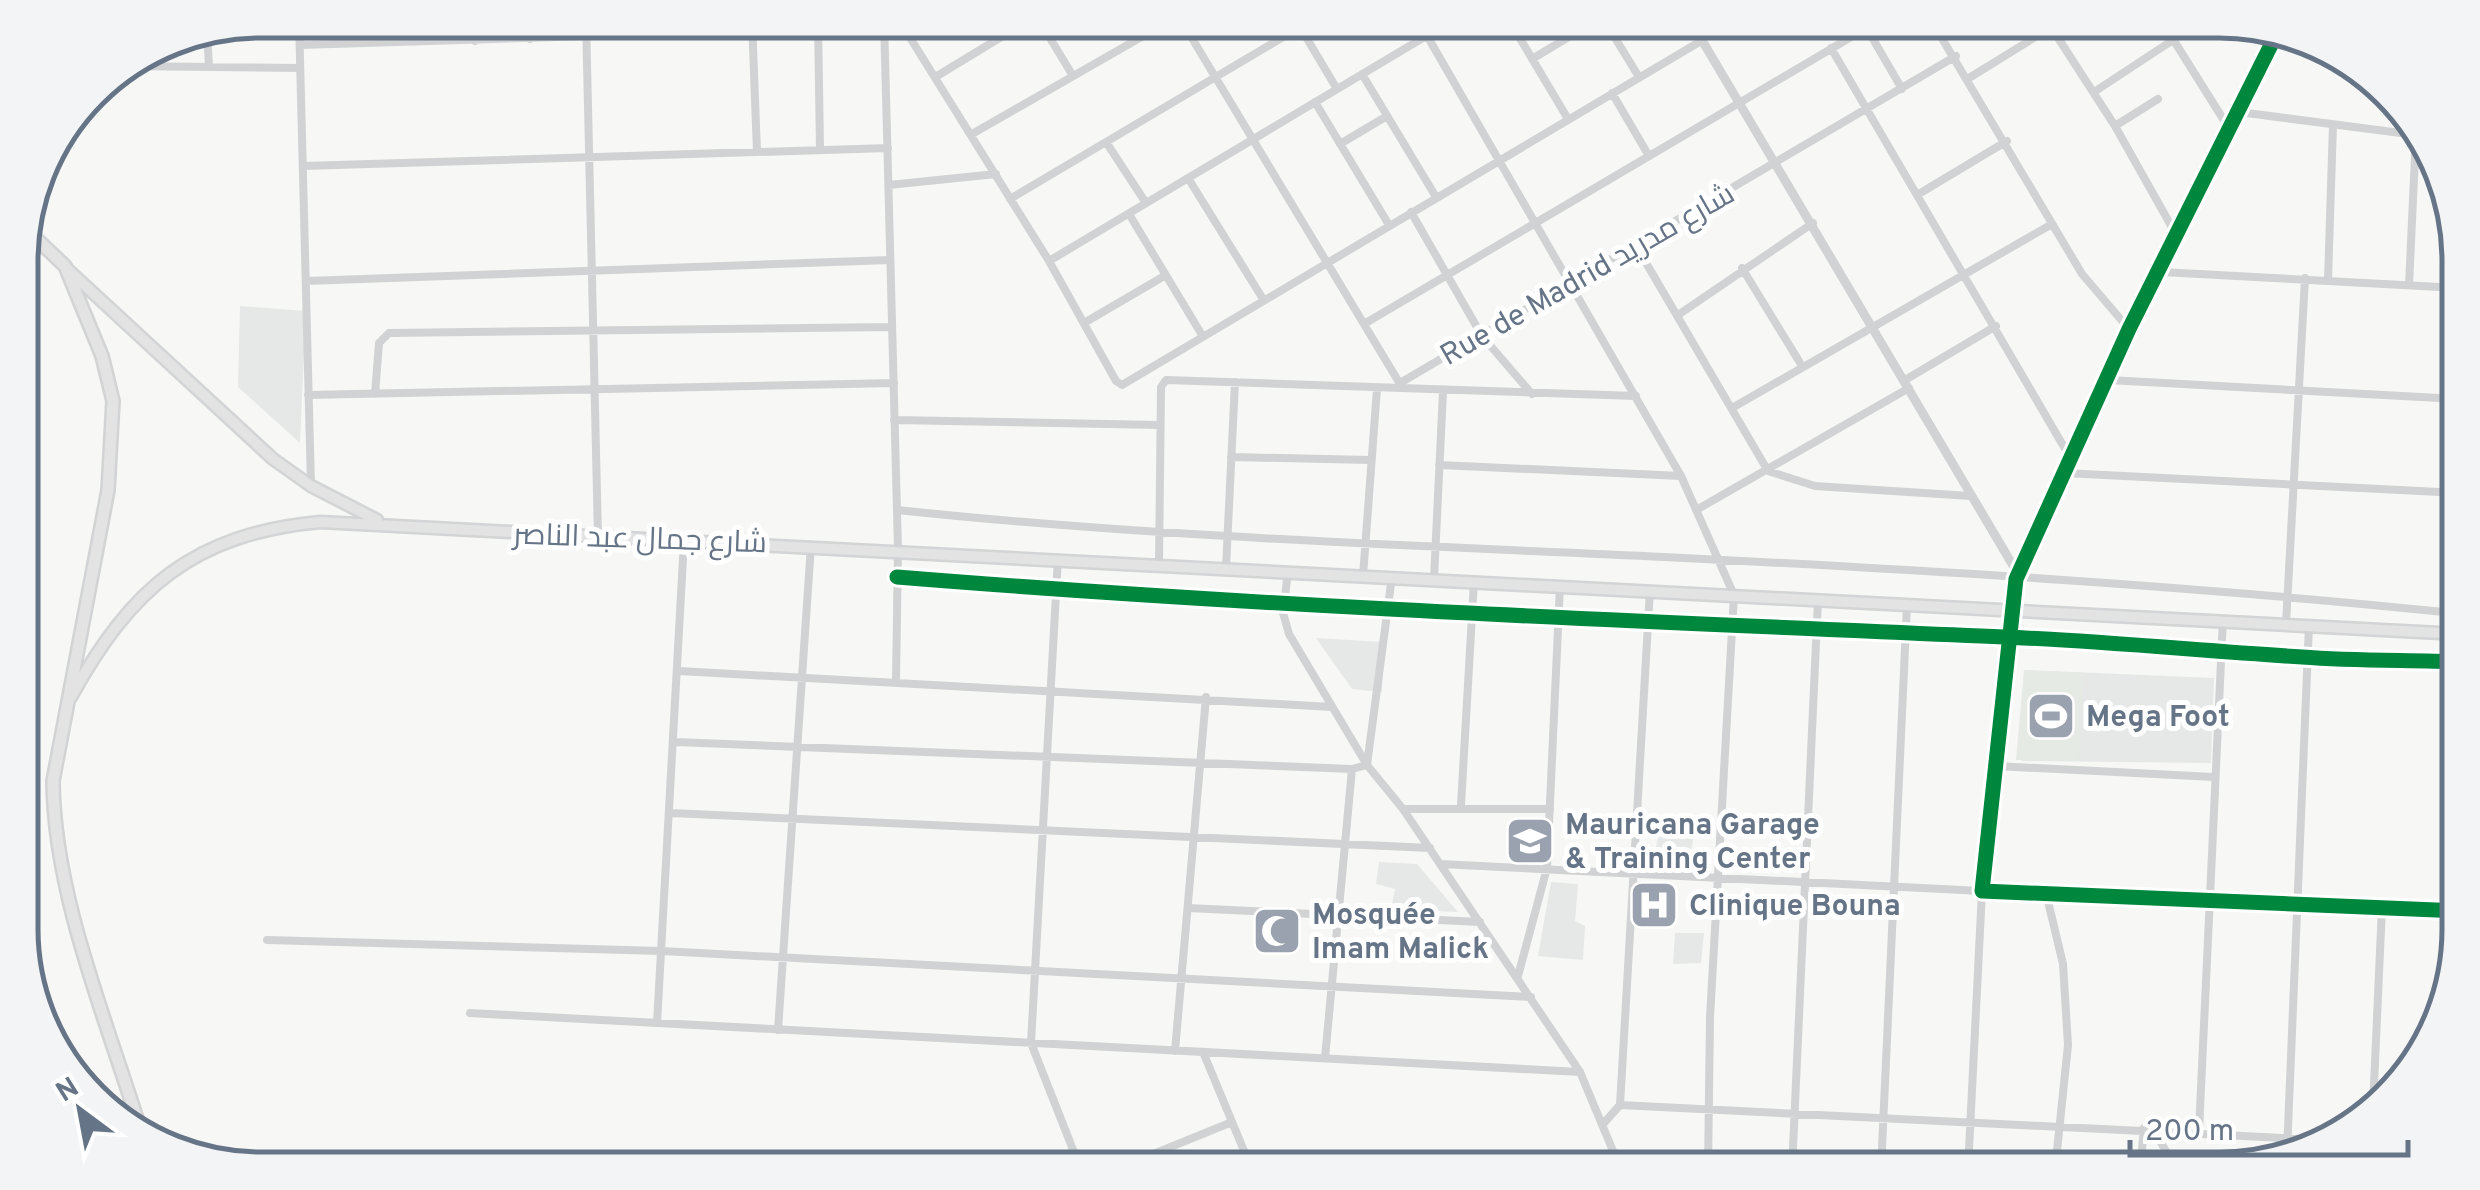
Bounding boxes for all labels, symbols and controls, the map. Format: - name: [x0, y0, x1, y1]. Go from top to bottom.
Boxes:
- street label: Rue de Madrid شارع مدريد: [1435, 177, 1742, 376]
- street label: شارع جمال عبد الناصر: [510, 518, 768, 563]
- sports icon: Mega Foot: [2025, 690, 2077, 742]
- place label: Mega Foot: [2086, 700, 2230, 737]
- place label: Mauricana Garage & Training Center: [1565, 808, 1820, 879]
- school or university icon: Mauricana Garage & Training Center: [1504, 815, 1556, 867]
- hospital icon: Clinique Bouna: [1628, 879, 1680, 931]
- place label: Clinique Bouna: [1689, 889, 1901, 926]
- place label: Mosquée Imam Malick: [1312, 898, 1489, 969]
- mosque icon: Mosquée Imam Malick: [1251, 905, 1303, 957]
- north arrow: [30, 1060, 130, 1160]
- text: N: [50, 1071, 86, 1112]
- scale bar: [2130, 1095, 2408, 1157]
- text: 200 m: [2145, 1114, 2234, 1151]

